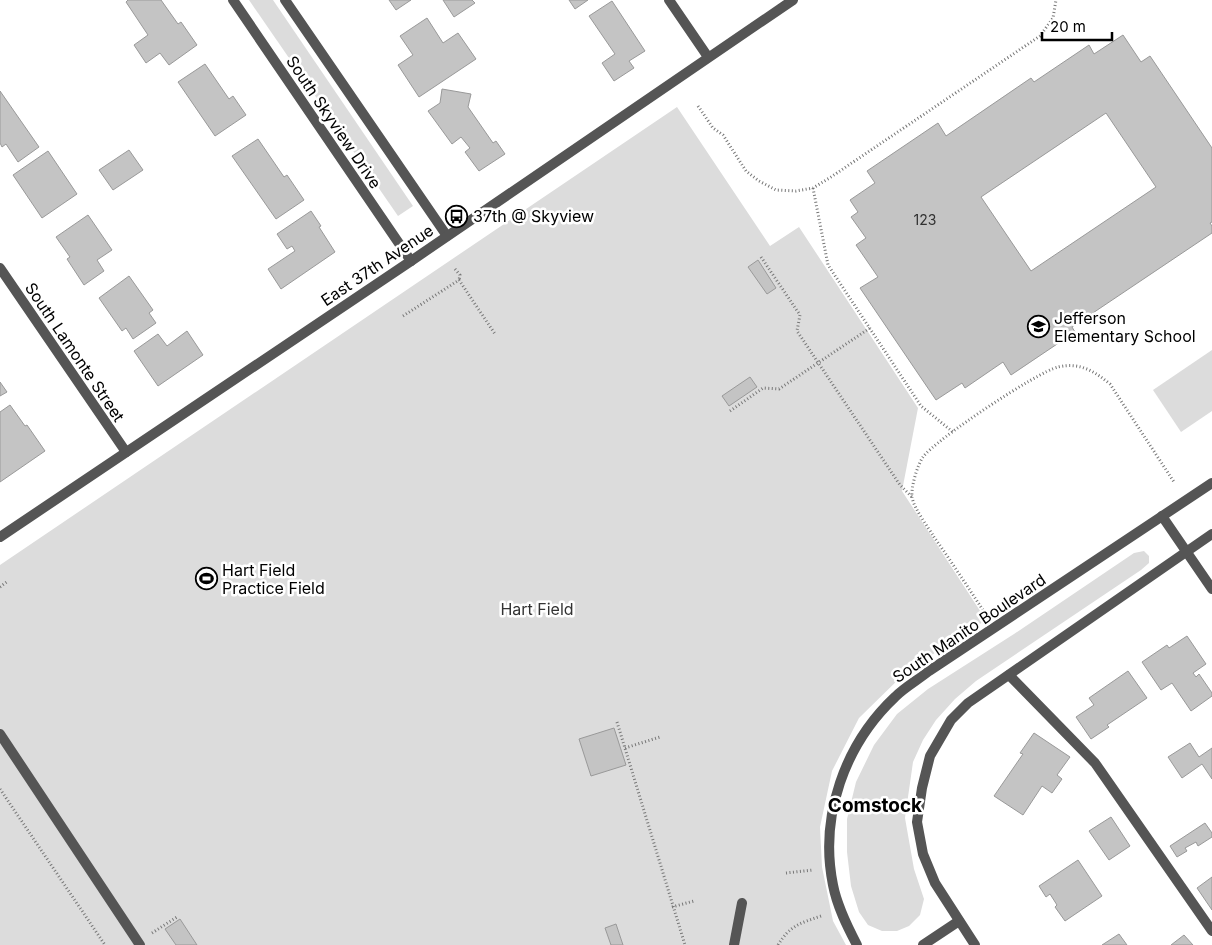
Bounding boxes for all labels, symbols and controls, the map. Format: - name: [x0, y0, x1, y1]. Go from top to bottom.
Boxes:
- scale bar: [1042, 10, 1112, 42]
- text: 20 m: [1050, 17, 1086, 36]
- street label: South Skyview Drive: [282, 52, 386, 192]
- bus stop icon: 37th @ Skyview: [445, 204, 469, 228]
- place label: 37th @ Skyview: [473, 206, 594, 226]
- house number: 123: [914, 211, 936, 228]
- street label: East 37th Avenue: [317, 220, 437, 310]
- street label: South Lamonte Street: [21, 279, 129, 425]
- place label: Jefferson Elementary School: [1054, 308, 1196, 346]
- school or university icon: Jefferson Elementary School: [1026, 315, 1050, 339]
- place label: Hart Field Practice Field: [222, 560, 325, 598]
- sports icon: Hart Field Practice Field: [194, 567, 218, 591]
- street label: South Manito Boulevard: [889, 569, 1049, 687]
- park label: Hart Field: [500, 599, 574, 619]
- district label: Comstock: [828, 794, 922, 817]

